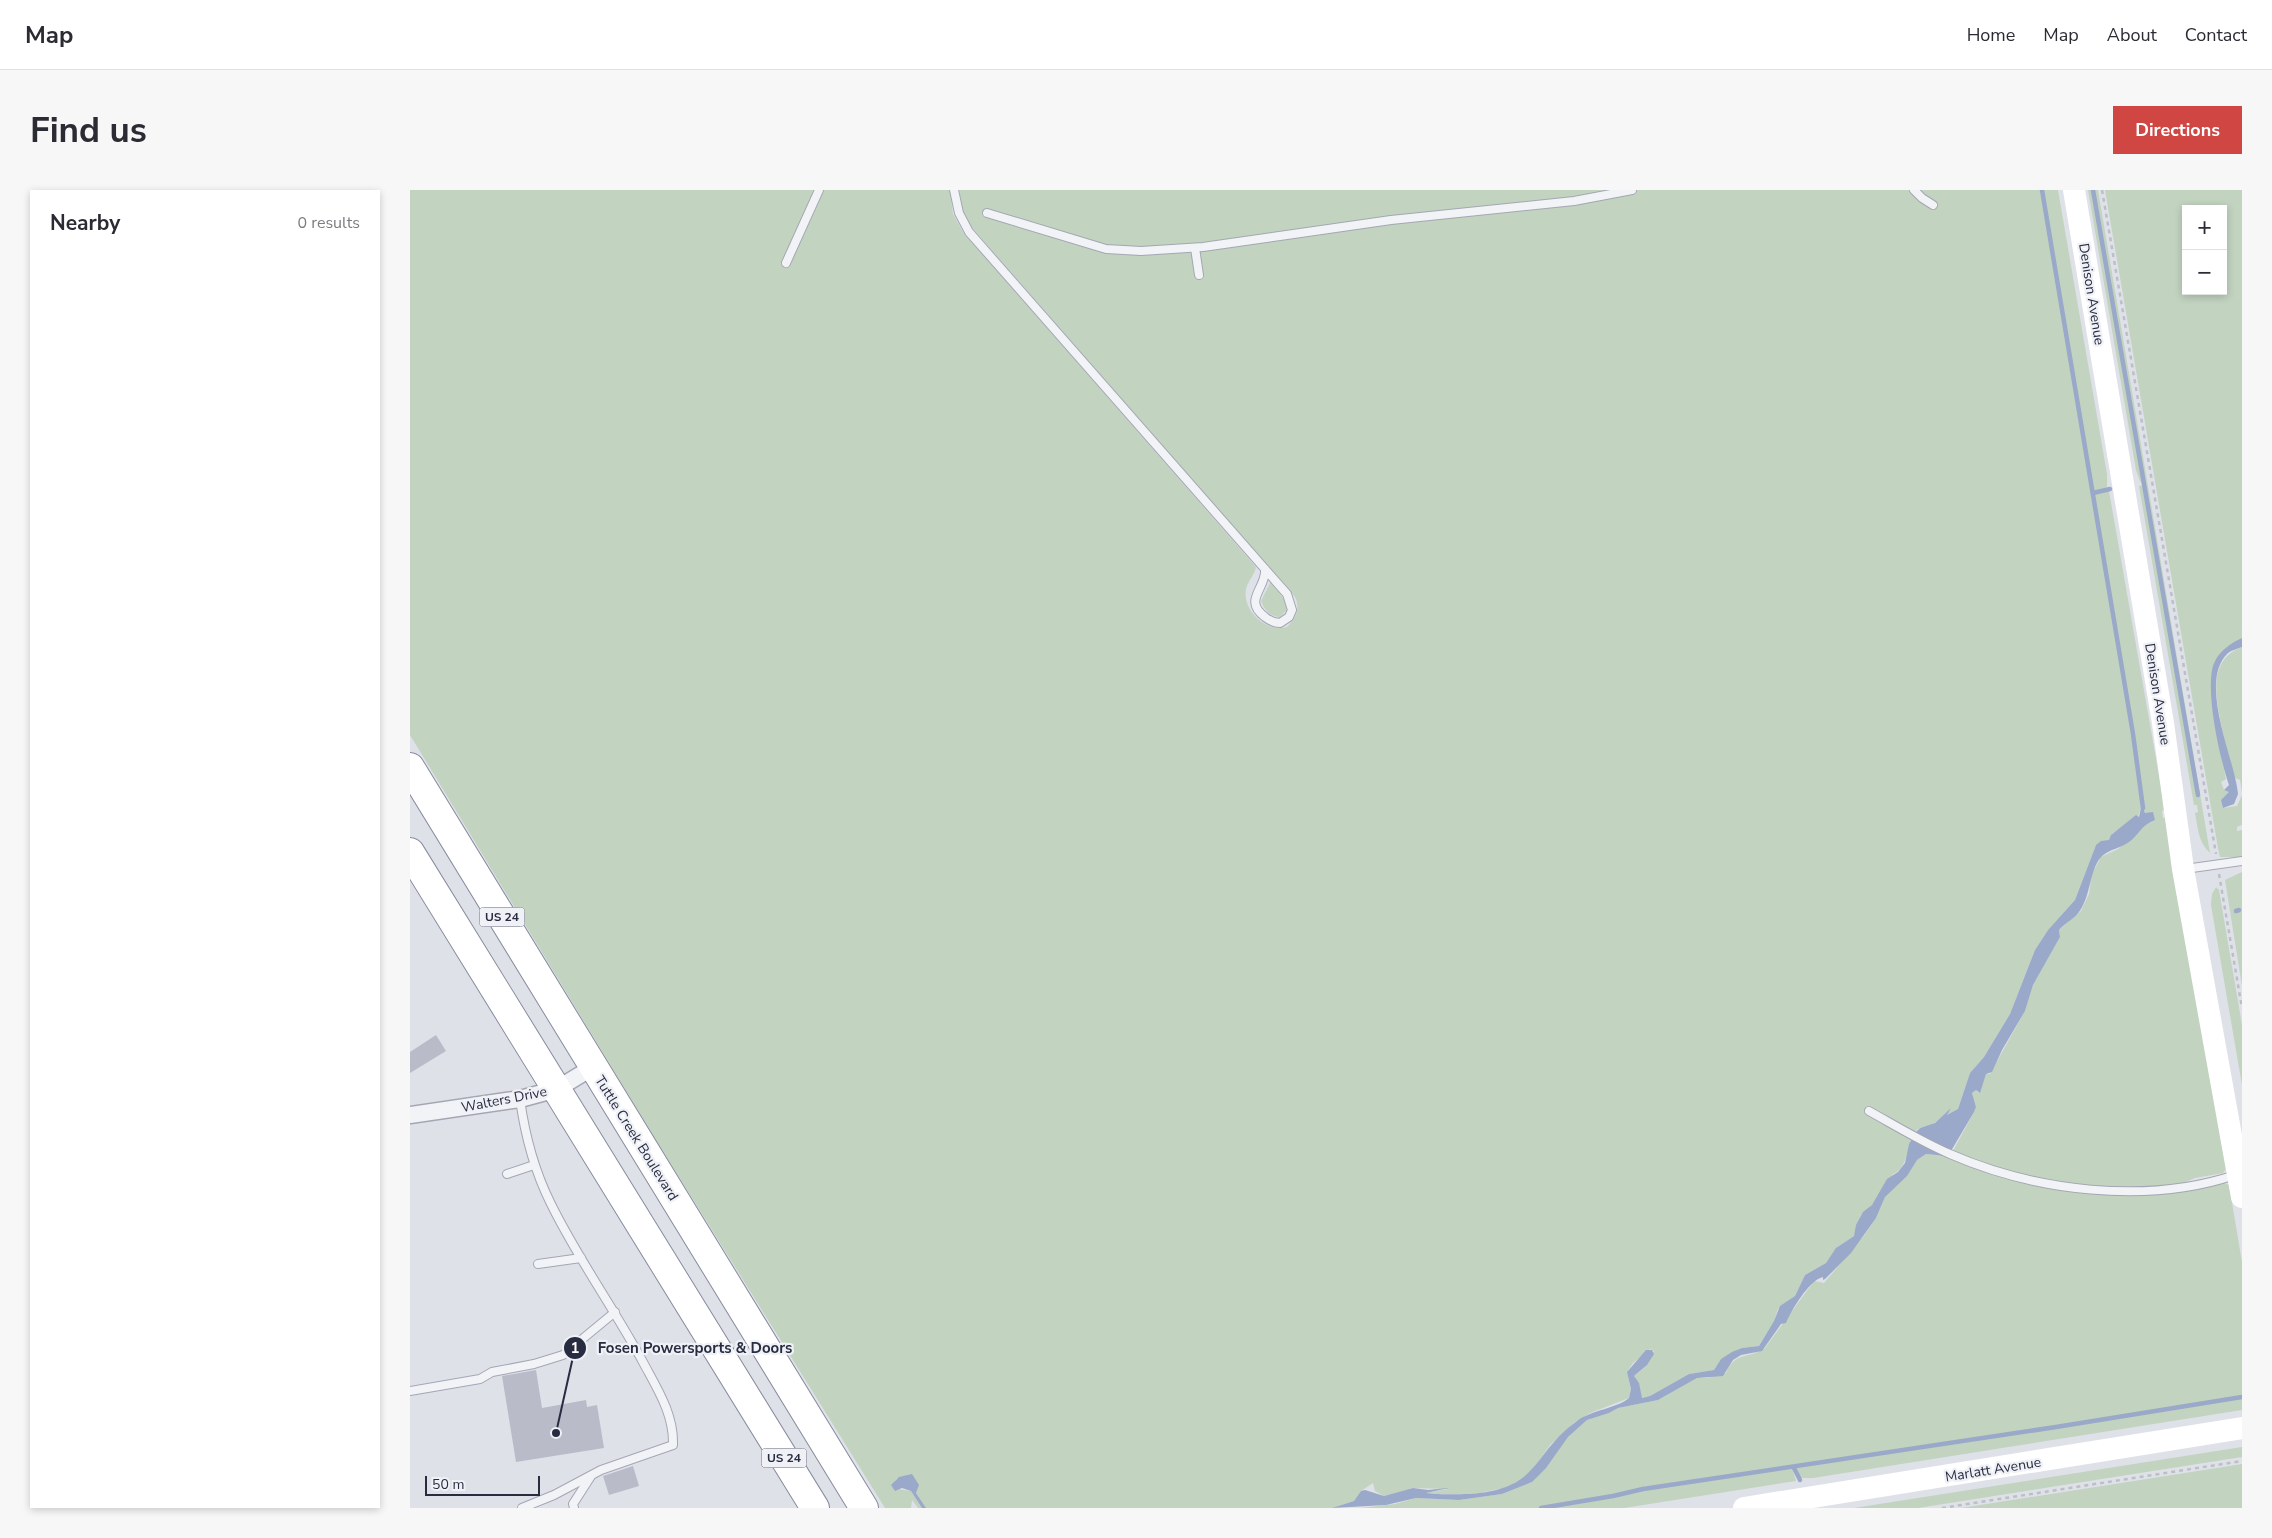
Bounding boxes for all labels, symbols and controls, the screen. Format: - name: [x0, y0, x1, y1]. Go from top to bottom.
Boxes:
- text: Map: [25, 19, 73, 51]
- text: Home: [1967, 23, 2015, 47]
- text: Map: [2043, 23, 2079, 47]
- text: About: [2107, 23, 2157, 47]
- text: Contact: [2185, 23, 2247, 47]
- button: Directions: [2113, 106, 2242, 154]
- text: Find us: [30, 107, 147, 154]
- map controls: [2182, 205, 2227, 295]
- button: +: [2182, 205, 2227, 250]
- text: Nearby: [50, 209, 120, 237]
- text: 0 results: [298, 212, 360, 234]
- street label: Denison Avenue: [2074, 242, 2109, 346]
- button: −: [2182, 250, 2227, 295]
- street label: Denison Avenue: [2140, 642, 2175, 746]
- road number: US 24: [480, 908, 524, 926]
- street label: Tuttle Creek Boulevard: [590, 1072, 683, 1204]
- street label: Walters Drive: [460, 1082, 549, 1117]
- callout: Fosen Powersports & Doors: [563, 1333, 803, 1363]
- text: 1: [570, 1338, 580, 1358]
- text: Fosen Powersports & Doors: [598, 1338, 792, 1358]
- road number: US 24: [762, 1448, 806, 1468]
- street label: Marlatt Avenue: [1944, 1453, 2042, 1486]
- scale bar: [425, 1473, 540, 1496]
- text: 50 m: [432, 1475, 464, 1494]

